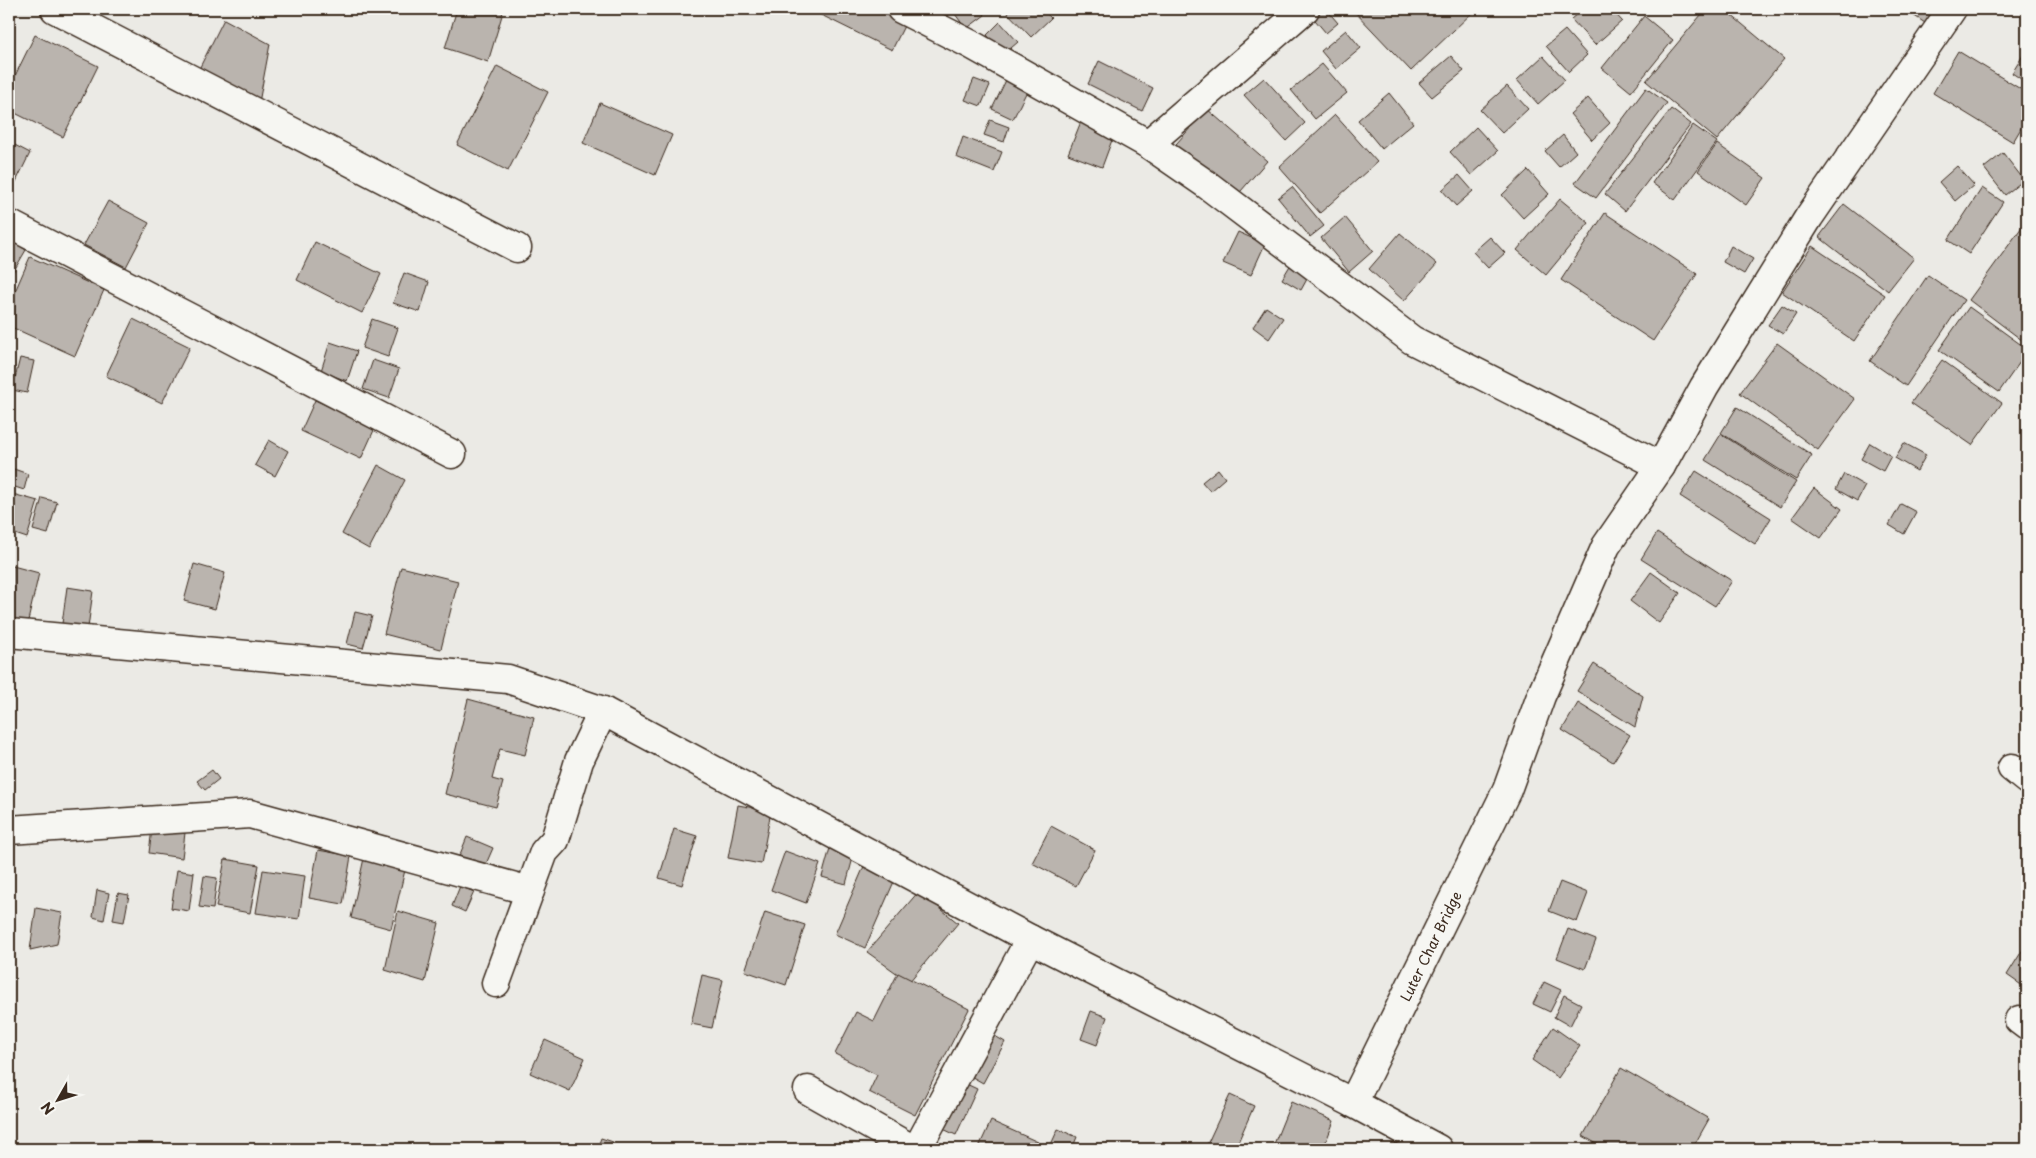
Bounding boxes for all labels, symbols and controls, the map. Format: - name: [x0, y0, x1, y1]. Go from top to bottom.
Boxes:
- street label: Luter Char Bridge: [1394, 887, 1466, 1005]
- north arrow: [32, 1076, 82, 1126]
- text: N: [36, 1098, 59, 1119]

